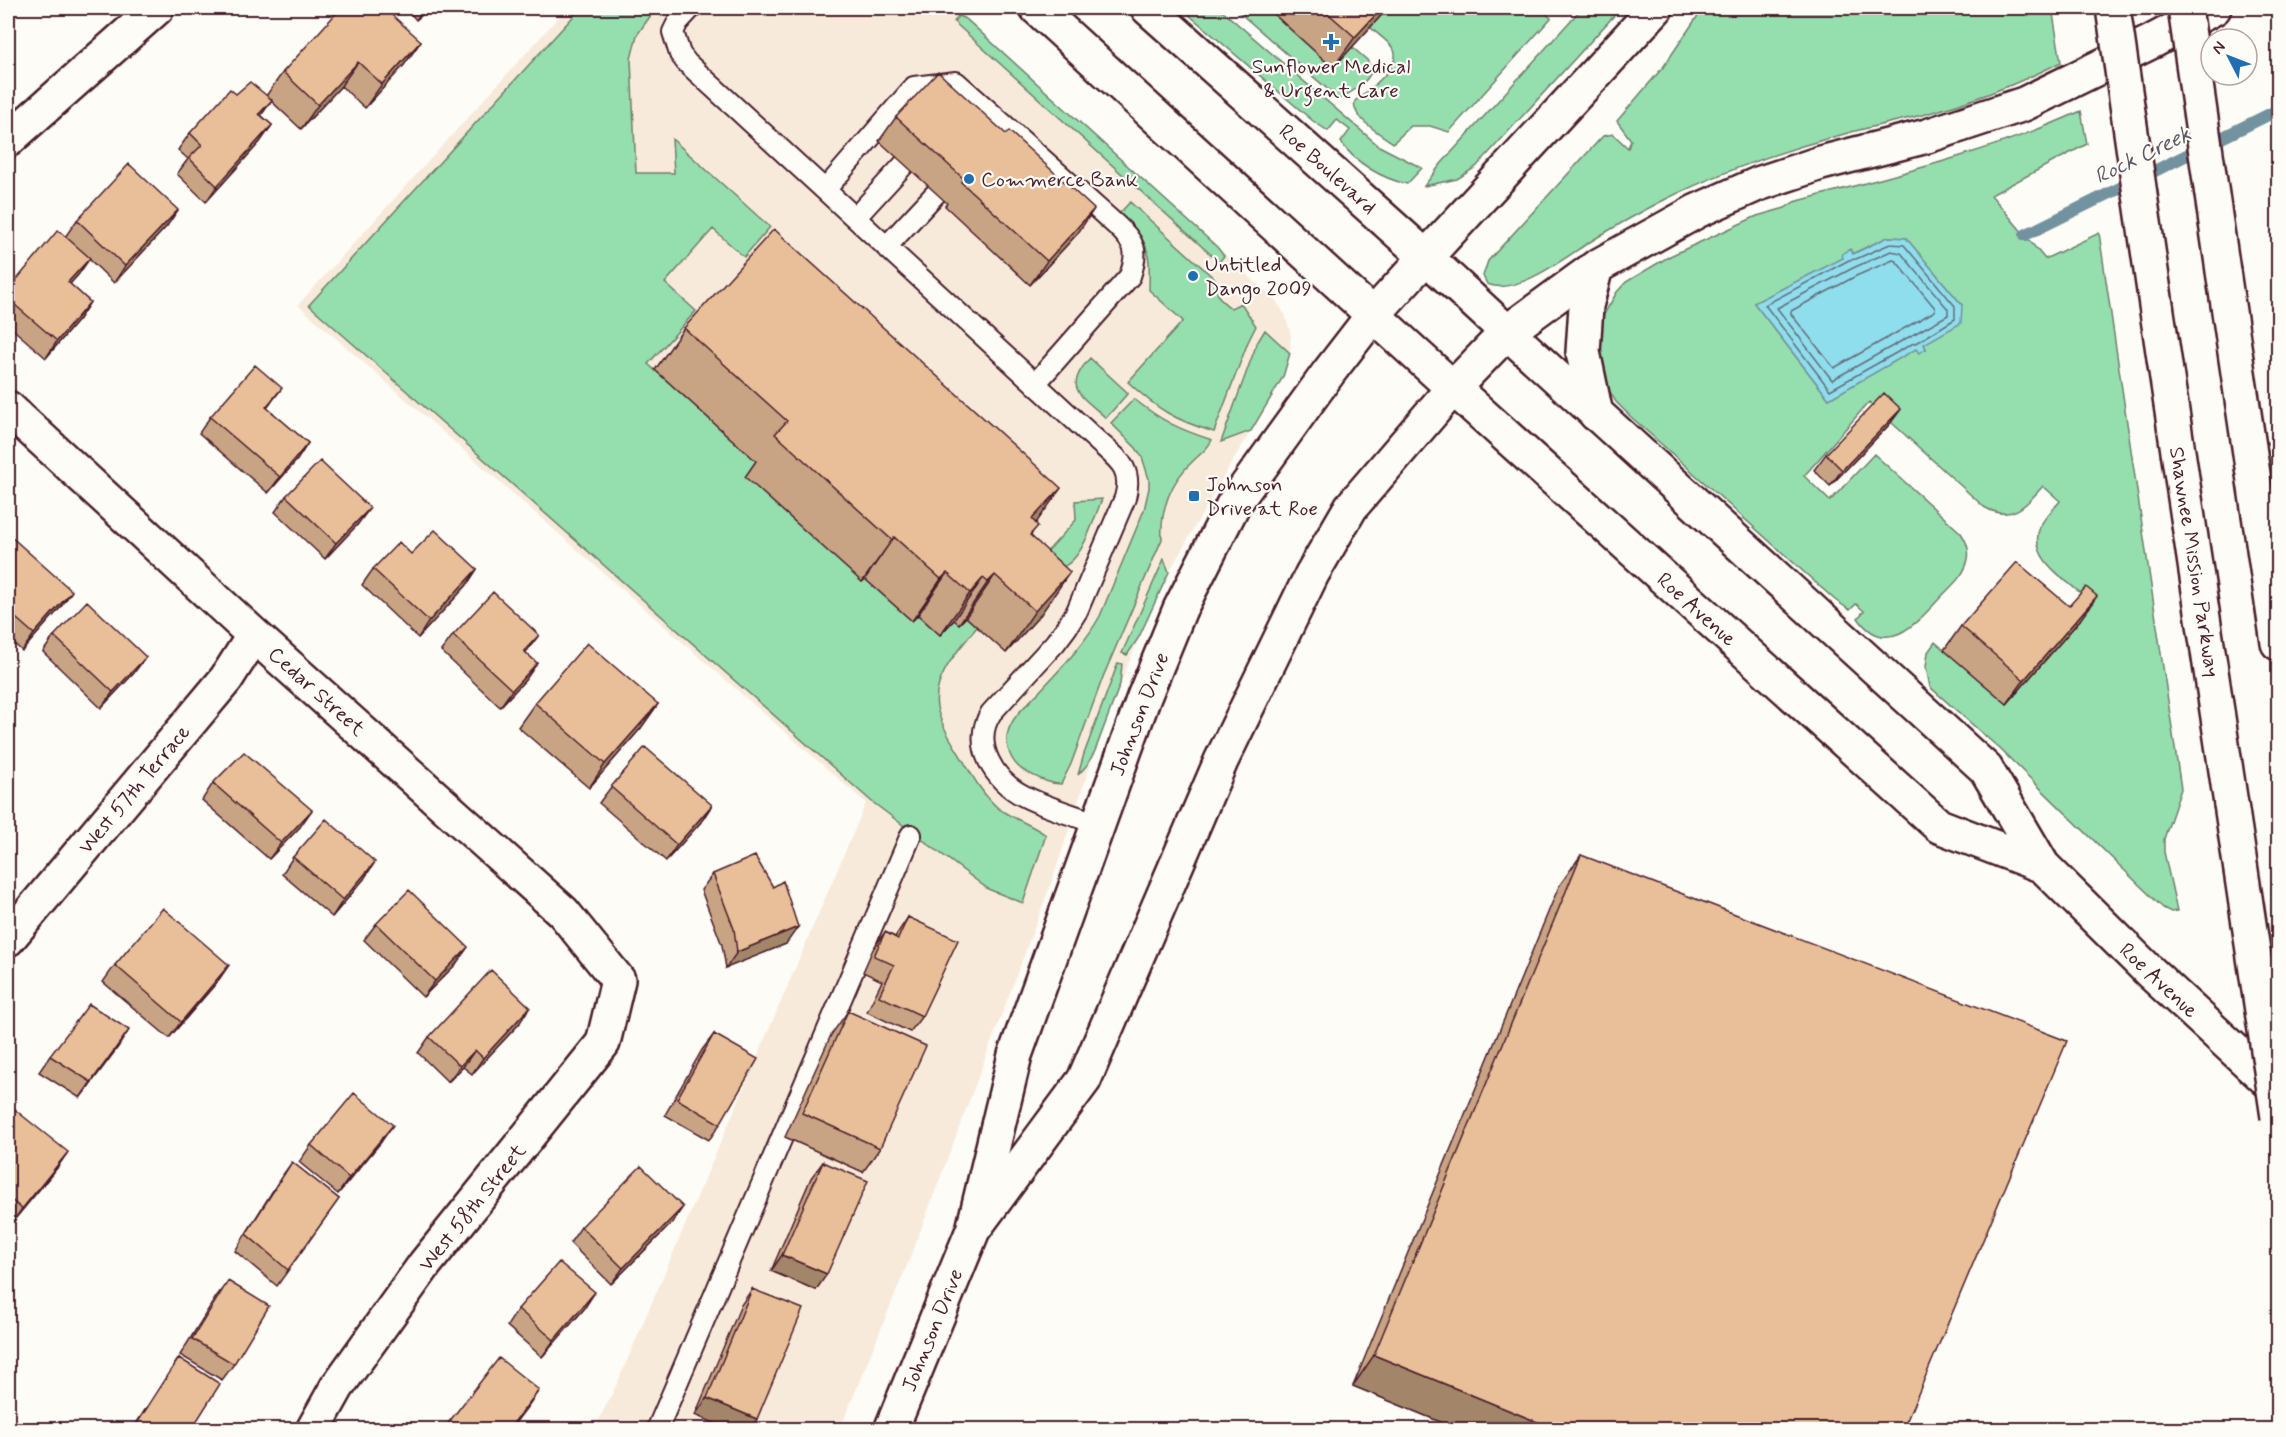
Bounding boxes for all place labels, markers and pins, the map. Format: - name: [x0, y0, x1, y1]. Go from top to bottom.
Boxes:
- marker: Sunflower Medical & Urgent Care: [1322, 33, 1340, 51]
- place label: Sunflower Medical & Urgent Care: [1252, 53, 1410, 107]
- place label: Commerce Bank: [981, 166, 1138, 194]
- marker: Commerce Bank: [962, 172, 976, 186]
- place label: Untitled Dango 2009: [1205, 251, 1312, 304]
- marker: Untitled Dango 2009: [1186, 269, 1200, 283]
- place label: Johnson Drive at Roe: [1206, 471, 1318, 523]
- marker: Johnson Drive at Roe: [1187, 489, 1201, 503]

